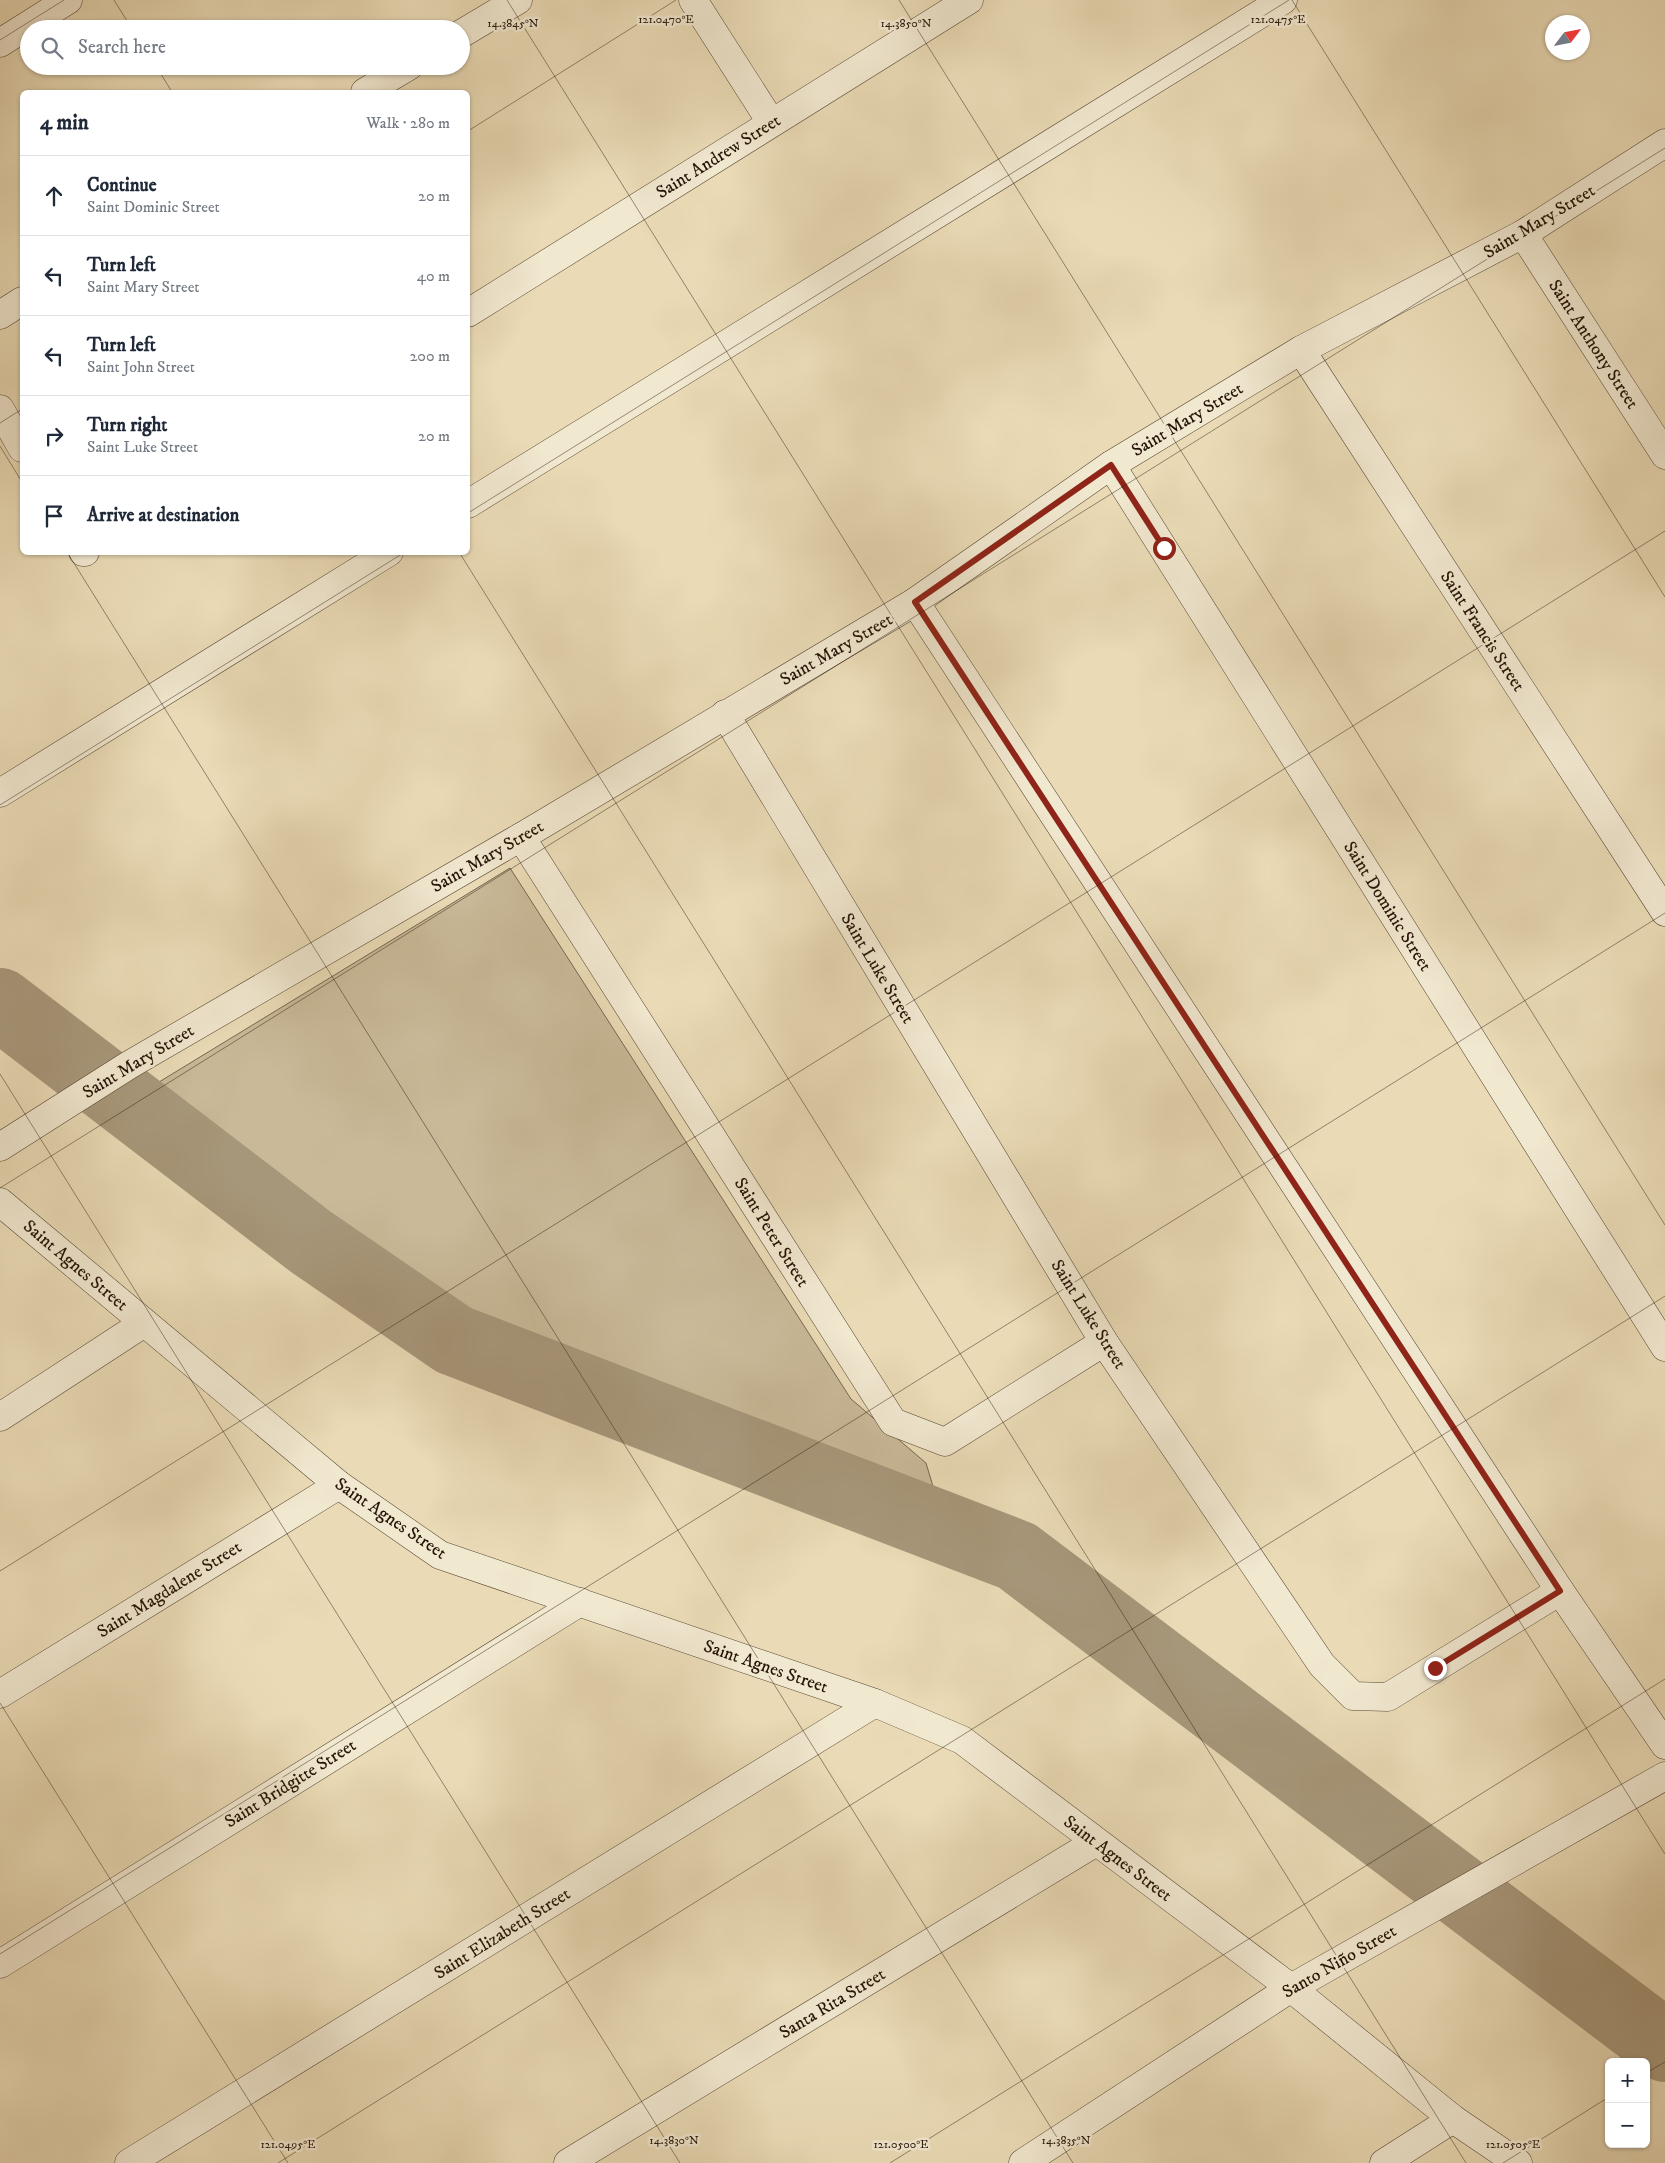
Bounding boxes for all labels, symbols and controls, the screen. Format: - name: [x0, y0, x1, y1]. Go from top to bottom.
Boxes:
- text: 121.0470°E: [638, 12, 694, 27]
- text: 121.0475°E: [1250, 12, 1306, 27]
- north arrow: [1545, 15, 1590, 60]
- text: 14.3845°N: [487, 16, 539, 31]
- text: 14.3850°N: [880, 16, 932, 31]
- search box: [20, 20, 470, 75]
- icon: search: [38, 34, 66, 62]
- text: Search here: [78, 36, 166, 59]
- text: 4 min: [40, 110, 89, 136]
- street label: Saint Andrew Street: [652, 110, 785, 204]
- text: Walk · 280 m: [366, 113, 450, 133]
- text: Continue: [87, 174, 157, 197]
- street label: Saint Mary Street: [1480, 180, 1600, 264]
- icon: ahead: [40, 182, 68, 210]
- text: 20 m: [418, 186, 450, 206]
- text: Saint Dominic Street: [87, 197, 220, 217]
- text: Turn left: [87, 254, 156, 277]
- icon: left: [40, 262, 68, 290]
- text: 40 m: [417, 266, 450, 286]
- street label: Saint Anthony Street: [1543, 276, 1643, 413]
- text: Saint Mary Street: [87, 277, 199, 297]
- text: Turn left: [87, 334, 156, 357]
- icon: left: [40, 342, 68, 370]
- text: 200 m: [409, 346, 450, 366]
- text: Saint John Street: [87, 357, 195, 377]
- street label: Saint Mary Street: [1128, 378, 1248, 462]
- text: Turn right: [87, 414, 167, 437]
- icon: right: [40, 422, 68, 450]
- text: 20 m: [418, 426, 450, 446]
- text: Saint Luke Street: [87, 437, 198, 457]
- icon: arrive: [40, 502, 68, 530]
- text: Arrive at destination: [87, 504, 239, 527]
- route start: [1153, 537, 1176, 560]
- street label: Saint Francis Street: [1435, 567, 1529, 696]
- street label: Saint Mary Street: [776, 609, 897, 691]
- street label: Saint Mary Street: [427, 816, 548, 898]
- street label: Saint Dominic Street: [1338, 837, 1436, 976]
- street label: Saint Luke Street: [836, 909, 919, 1028]
- street label: Saint Mary Street: [79, 1020, 199, 1104]
- street label: Saint Peter Street: [729, 1174, 814, 1291]
- street label: Saint Agnes Street: [18, 1216, 132, 1316]
- street label: Saint Luke Street: [1046, 1256, 1131, 1374]
- street label: Saint Agnes Street: [330, 1473, 451, 1564]
- street label: Saint Magdalene Street: [93, 1536, 246, 1643]
- street label: Saint Agnes Street: [701, 1635, 831, 1699]
- route end: [1424, 1657, 1447, 1680]
- street label: Saint Bridgitte Street: [221, 1734, 361, 1833]
- street label: Saint Agnes Street: [1059, 1811, 1176, 1907]
- street label: Saint Elizabeth Street: [430, 1883, 575, 1985]
- street label: Santo Niño Street: [1278, 1920, 1401, 2003]
- street label: Santa Rita Street: [775, 1963, 890, 2044]
- map controls: [1605, 2058, 1650, 2148]
- button: +: [1605, 2058, 1650, 2103]
- button: −: [1605, 2103, 1650, 2148]
- text: 14.3830°N: [649, 2133, 699, 2148]
- text: 14.3835°N: [1041, 2133, 1091, 2148]
- text: 121.0495°E: [260, 2137, 316, 2152]
- text: 121.0500°E: [873, 2137, 929, 2152]
- text: 121.0505°E: [1486, 2137, 1541, 2152]

